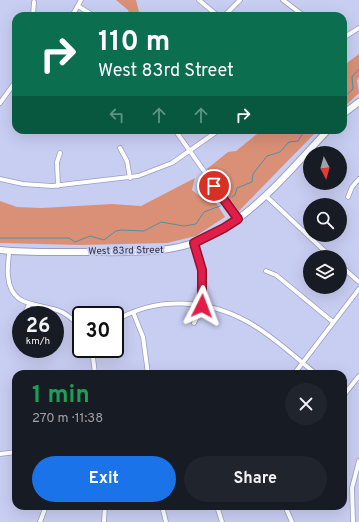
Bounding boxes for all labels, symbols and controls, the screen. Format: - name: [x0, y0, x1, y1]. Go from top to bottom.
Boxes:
- text: 110 m: [98, 25, 170, 61]
- icon: right: [32, 28, 84, 80]
- text: West 83rd Street: [98, 60, 234, 83]
- icon: left: [106, 104, 128, 126]
- icon: ahead: [148, 104, 170, 126]
- icon: ahead: [190, 104, 212, 126]
- icon: right: [232, 104, 254, 126]
- north arrow: [303, 146, 347, 190]
- map controls: [303, 146, 347, 294]
- pin: [197, 169, 231, 203]
- icon: arrive: [203, 175, 225, 197]
- button: search: [303, 198, 347, 242]
- street label: West 83rd Street: [88, 244, 164, 258]
- button: layers: [303, 250, 347, 294]
- position arrow: [181, 285, 223, 327]
- speed limit sign: 30: [72, 306, 124, 358]
- text: 26: [26, 314, 50, 340]
- text: km/h: [26, 335, 50, 348]
- text: 1 min: [32, 381, 90, 411]
- button: close: [285, 383, 327, 425]
- text: 270 m · 11:38: [32, 411, 103, 427]
- button: Exit: [32, 456, 176, 502]
- button: Share: [184, 456, 327, 502]

